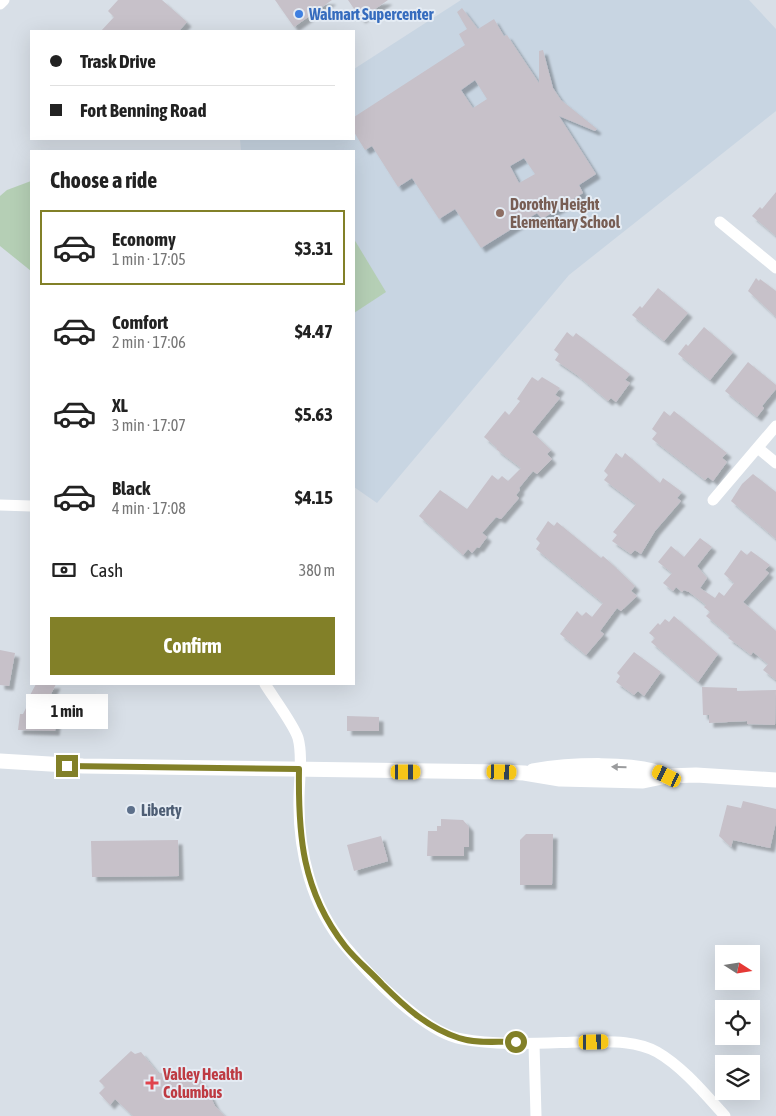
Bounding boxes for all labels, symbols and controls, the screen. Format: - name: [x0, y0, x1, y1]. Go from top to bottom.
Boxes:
- place label: Walmart Supercenter: [308, 5, 434, 23]
- marker: Walmart Supercenter: [293, 8, 305, 20]
- text: Trask Drive: [80, 50, 156, 72]
- text: Fort Benning Road: [80, 99, 206, 121]
- text: Choose a ride: [50, 167, 157, 193]
- place label: Dorothy Height Elementary School: [510, 195, 621, 231]
- marker: Dorothy Height Elementary School: [494, 207, 506, 219]
- icon: car: [52, 225, 97, 270]
- text: Economy: [112, 228, 176, 250]
- text: $3.31: [295, 237, 333, 259]
- text: 1 min · 17:05: [112, 250, 186, 268]
- icon: car: [52, 308, 97, 353]
- text: Comfort: [112, 311, 168, 333]
- text: $4.47: [295, 320, 333, 342]
- text: 2 min · 17:06: [112, 333, 186, 351]
- icon: car: [52, 391, 97, 436]
- text: XL: [112, 394, 128, 416]
- text: $5.63: [295, 403, 333, 425]
- text: 3 min · 17:07: [112, 416, 186, 434]
- icon: car: [52, 474, 97, 519]
- text: Black: [112, 477, 150, 499]
- text: $4.15: [295, 486, 333, 508]
- text: 4 min · 17:08: [112, 499, 186, 517]
- icon: cash: [50, 556, 78, 584]
- text: Cash: [90, 559, 123, 581]
- text: 380 m: [299, 561, 335, 579]
- button: Confirm: [50, 617, 335, 675]
- callout: 1 min: [26, 694, 108, 728]
- text: 1 min: [51, 702, 83, 720]
- route end: [56, 755, 78, 777]
- one-way arrow: [611, 763, 627, 771]
- car: [650, 763, 683, 789]
- car: [486, 764, 517, 780]
- car: [391, 765, 421, 780]
- place label: Liberty: [141, 801, 182, 819]
- marker: Liberty: [125, 804, 137, 816]
- north arrow: [715, 945, 760, 990]
- map controls: [715, 945, 760, 1100]
- button: locate: [715, 1000, 760, 1045]
- route start: [505, 1031, 527, 1053]
- car: [578, 1034, 609, 1050]
- button: layers: [715, 1055, 760, 1100]
- place label: Valley Health Columbus: [162, 1065, 243, 1101]
- marker: Valley Health Columbus: [145, 1076, 159, 1090]

